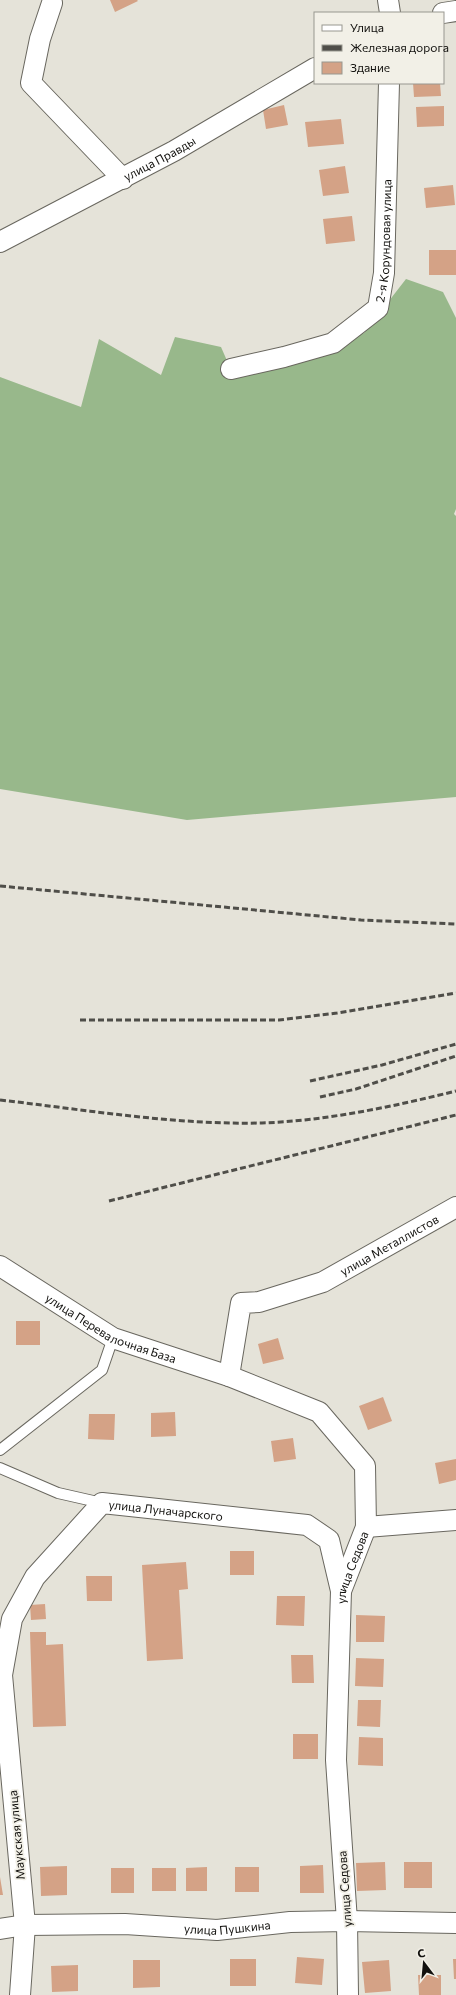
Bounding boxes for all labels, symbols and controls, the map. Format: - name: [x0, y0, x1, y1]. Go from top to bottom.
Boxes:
- legend: [314, 12, 444, 84]
- text: Улица: [350, 20, 384, 34]
- text: Железная дорога: [350, 40, 449, 54]
- text: Здание: [350, 60, 390, 74]
- street label: улица Правды: [121, 133, 198, 183]
- street label: 2-я Корундовая улица: [372, 179, 393, 303]
- street label: улица Металлистов: [337, 1211, 441, 1278]
- street label: улица Перевалочная База: [43, 1290, 178, 1365]
- street label: улица Луначарского: [108, 1497, 224, 1523]
- street label: улица Седова: [334, 1529, 371, 1604]
- street label: Маукская улица: [5, 1790, 27, 1880]
- street label: улица Седова: [334, 1850, 354, 1928]
- street label: улица Пушкина: [184, 1917, 271, 1937]
- north arrow: [404, 1943, 444, 1983]
- text: С: [416, 1945, 427, 1960]

